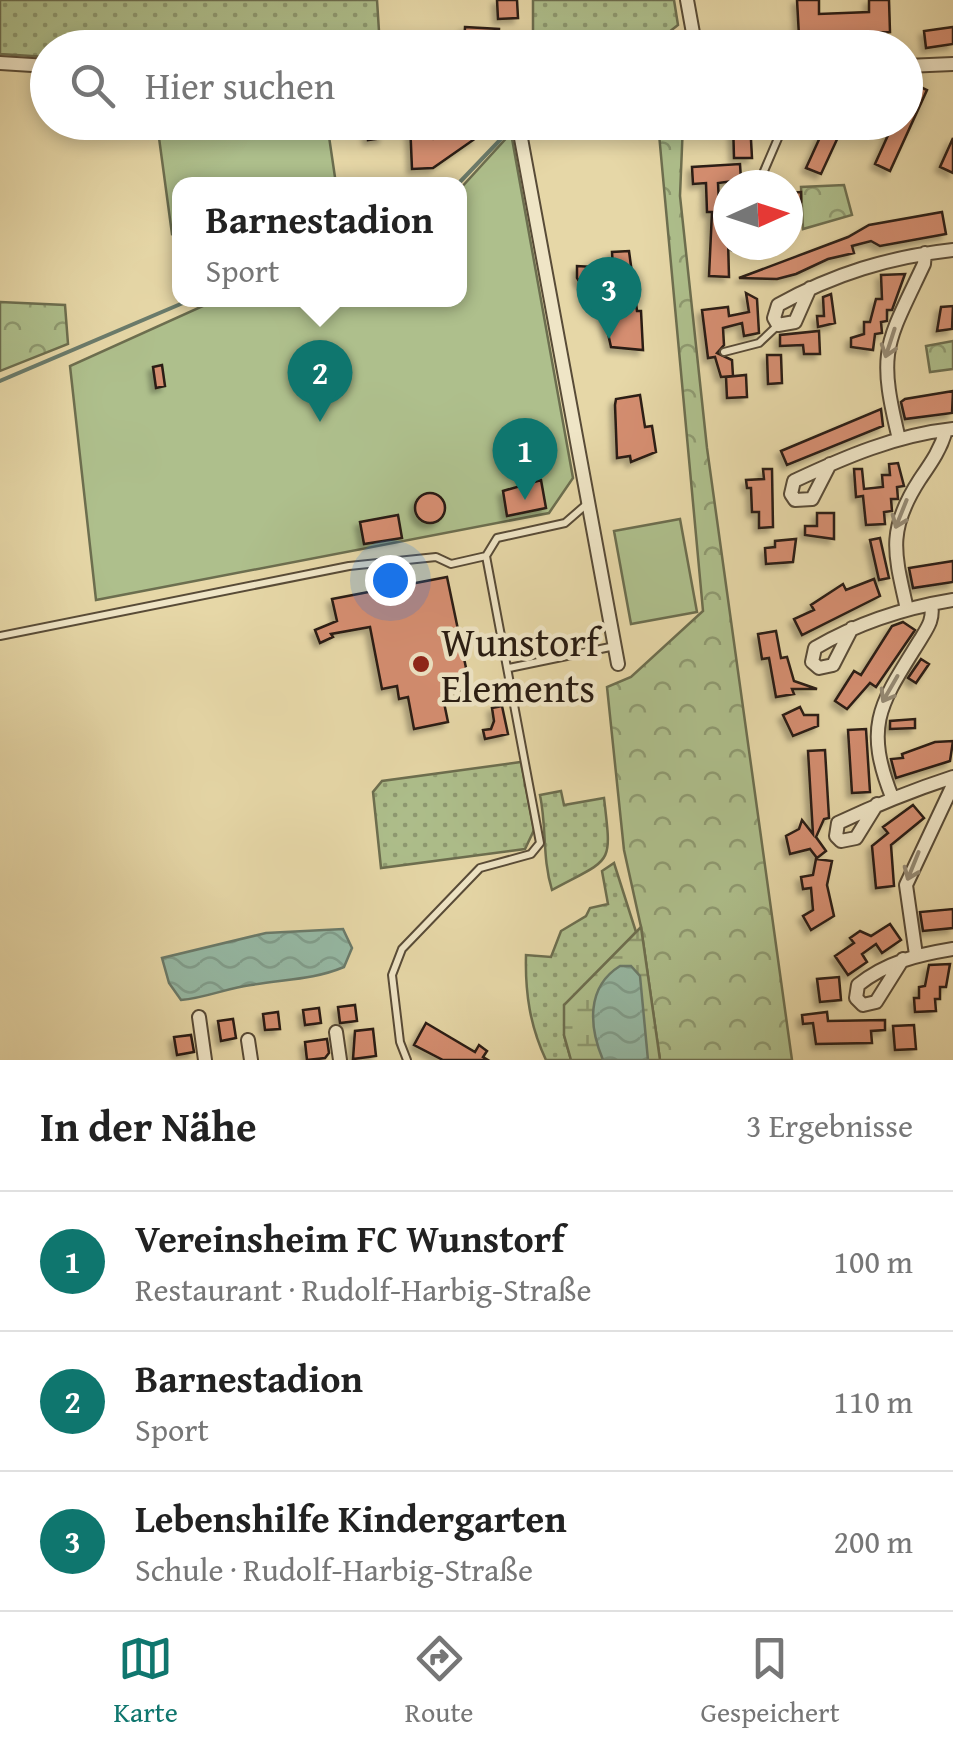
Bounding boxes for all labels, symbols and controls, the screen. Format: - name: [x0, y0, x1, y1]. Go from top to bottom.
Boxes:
- search box: [30, 30, 923, 140]
- text: Hier suchen: [145, 57, 335, 113]
- icon: search: [65, 58, 120, 113]
- north arrow: [713, 170, 803, 260]
- popup: [172, 177, 467, 307]
- text: Barnestadion: [206, 191, 434, 247]
- text: Sport: [206, 247, 279, 294]
- pin: 3: [576, 256, 642, 339]
- one-way arrow: [880, 326, 898, 358]
- pin: 2: [288, 340, 352, 422]
- pin: 1: [492, 418, 558, 500]
- one-way arrow: [891, 498, 909, 529]
- your location: [365, 555, 416, 606]
- place label: Wunstorf Elements: [441, 612, 603, 717]
- marker: Wunstorf Elements: [410, 653, 432, 675]
- one-way arrow: [880, 674, 900, 703]
- one-way arrow: [903, 851, 921, 881]
- text: In der Nähe: [40, 1095, 257, 1156]
- text: 3 Ergebnisse: [746, 1102, 913, 1149]
- text: Vereinsheim FC Wunstorf: [135, 1210, 565, 1266]
- text: 1: [64, 1238, 81, 1285]
- text: 100 m: [834, 1238, 913, 1285]
- text: Restaurant · Rudolf-Harbig-Straße: [135, 1266, 592, 1313]
- text: Barnestadion: [135, 1350, 363, 1406]
- text: 2: [64, 1378, 81, 1425]
- text: 110 m: [834, 1378, 913, 1425]
- text: Sport: [135, 1406, 209, 1453]
- text: Lebenshilfe Kindergarten: [135, 1490, 567, 1546]
- text: 3: [64, 1518, 81, 1565]
- text: 200 m: [834, 1518, 913, 1565]
- text: Schule · Rudolf-Harbig-Straße: [135, 1546, 533, 1593]
- tab: Karte: [113, 1631, 178, 1732]
- tab: Route: [405, 1631, 473, 1732]
- tab: Gespeichert: [700, 1631, 840, 1732]

